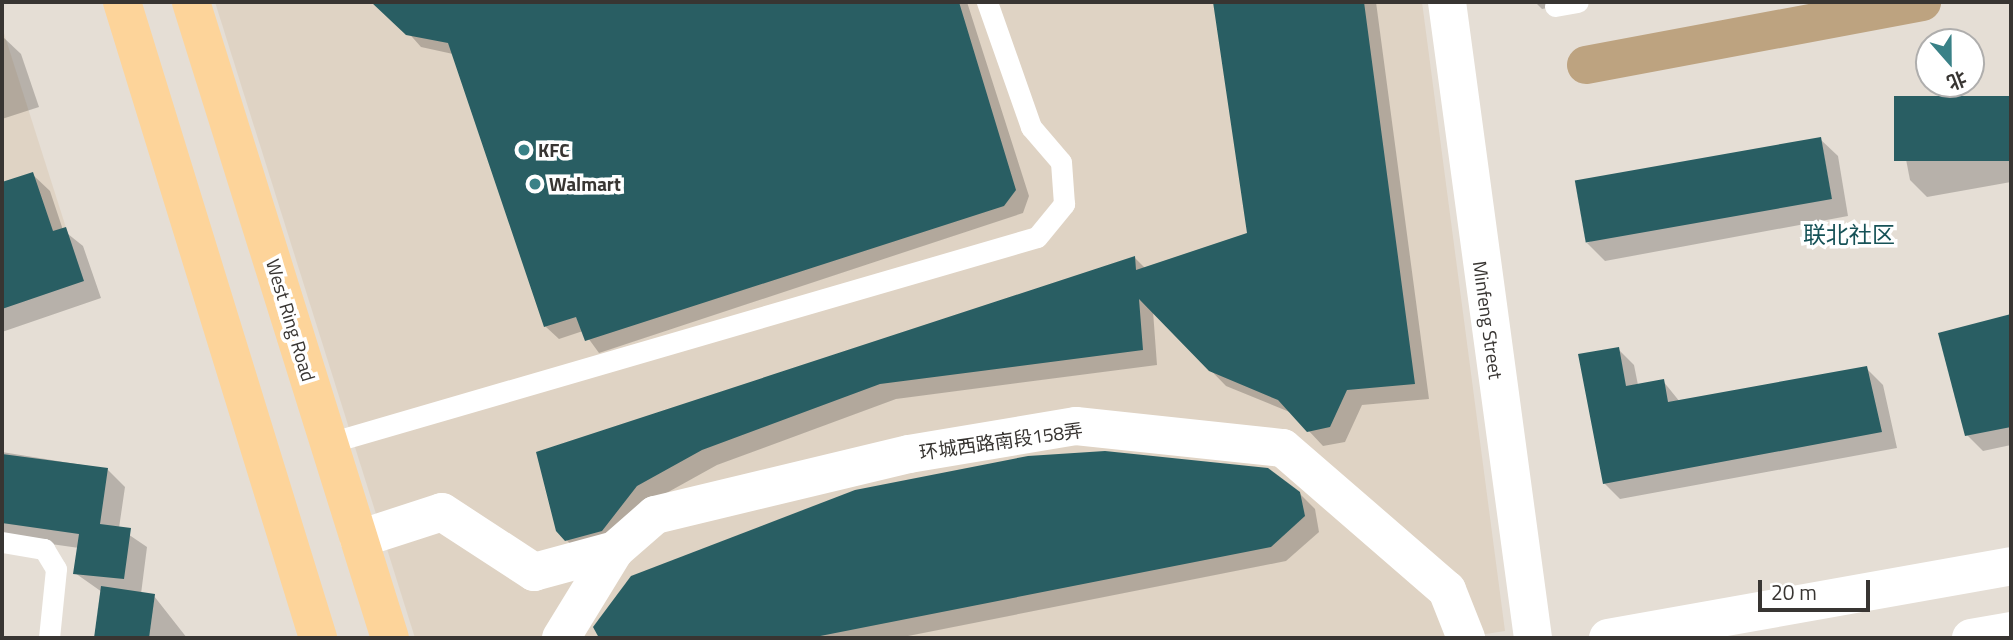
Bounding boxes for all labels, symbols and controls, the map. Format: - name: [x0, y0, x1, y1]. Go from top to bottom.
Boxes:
- north arrow: [1915, 28, 1985, 98]
- text: 北: [1943, 64, 1971, 98]
- place label: KFC: [538, 139, 570, 161]
- marker: KFC: [516, 142, 532, 158]
- place label: Walmart: [549, 173, 621, 195]
- marker: Walmart: [527, 176, 543, 192]
- district label: 联北社区: [1803, 221, 1895, 249]
- street label: West Ring Road: [262, 256, 320, 384]
- street label: Minfeng Street: [1468, 259, 1508, 381]
- street label: 环城西路南段158弄: [918, 418, 1084, 464]
- scale bar: [1761, 566, 1873, 610]
- text: 20 m: [1771, 576, 1817, 608]

